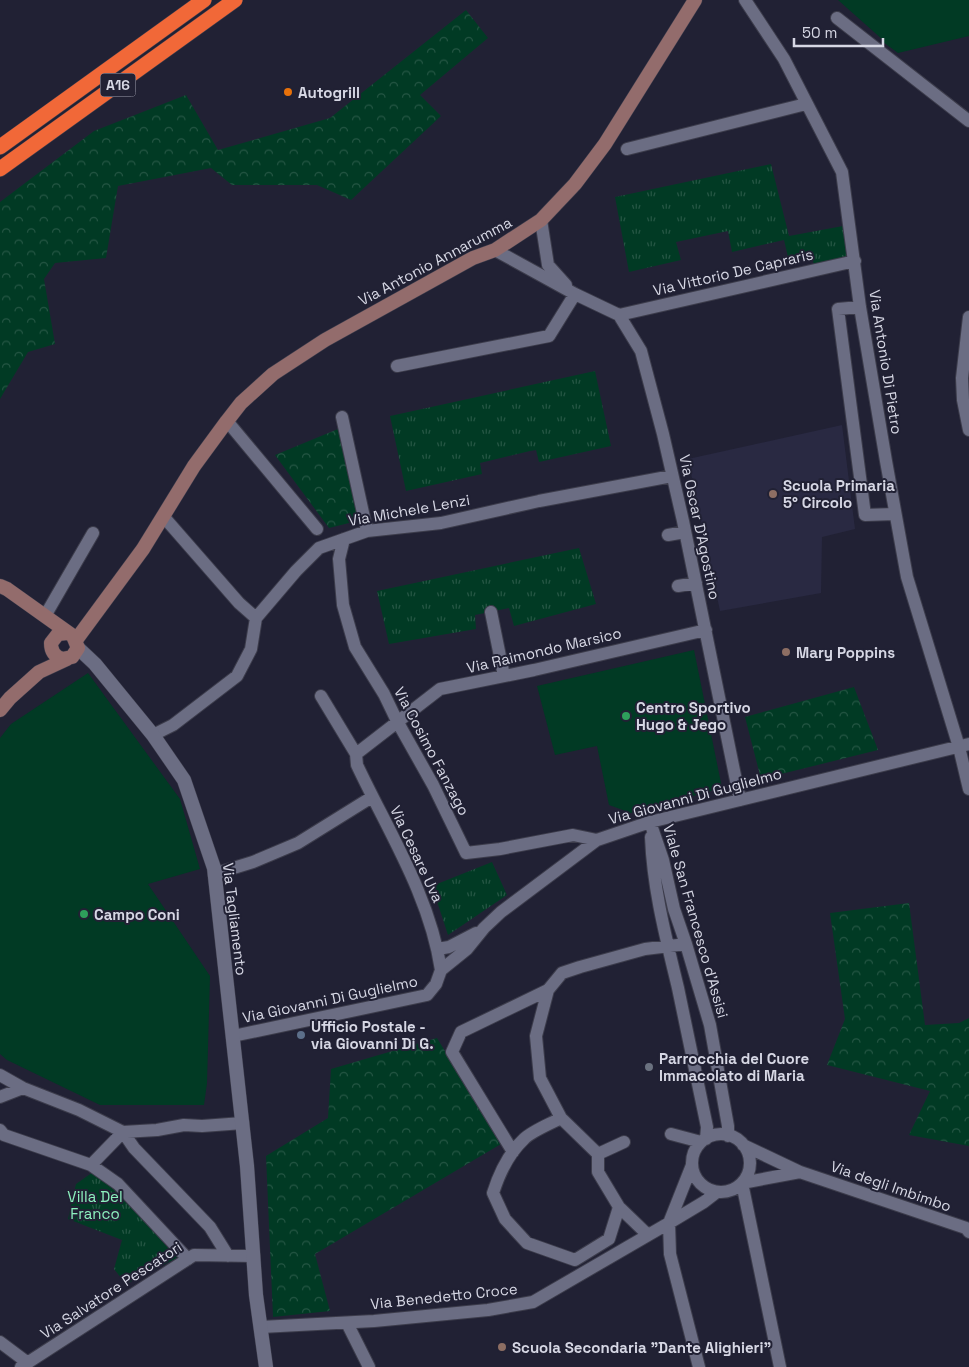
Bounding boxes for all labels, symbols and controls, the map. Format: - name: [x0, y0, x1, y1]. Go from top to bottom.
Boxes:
- scale bar: [794, 15, 883, 47]
- text: 50 m: [802, 23, 837, 42]
- road number: A16: [100, 74, 136, 96]
- place label: Autogrill: [298, 83, 360, 102]
- marker: Autogrill: [282, 86, 294, 98]
- street label: Via Antonio Annarumma: [355, 212, 515, 310]
- street label: Via Vittorio De Capraris: [651, 244, 815, 300]
- street label: Via Antonio Di Pietro: [865, 288, 907, 436]
- street label: Via Oscar D'Agostino: [675, 453, 725, 601]
- place label: Scuola Primaria 5° Circolo: [783, 476, 895, 512]
- marker: Scuola Primaria 5° Circolo: [767, 488, 779, 500]
- street label: Via Michele Lenzi: [347, 490, 471, 530]
- street label: Via Raimondo Marsico: [465, 623, 623, 677]
- place label: Mary Poppins: [796, 643, 895, 662]
- marker: Mary Poppins: [780, 646, 792, 658]
- street label: Via Cosimo Fanzago: [390, 683, 474, 819]
- place label: Centro Sportivo Hugo & Jego: [636, 698, 751, 734]
- marker: Centro Sportivo Hugo & Jego: [620, 710, 632, 722]
- street label: Via Giovanni Di Guglielmo: [606, 764, 784, 828]
- street label: Via Cesare Uva: [386, 802, 448, 906]
- street label: Viale San Francesco d'Assisi: [659, 822, 733, 1020]
- street label: Via Tagliamento: [219, 862, 251, 976]
- place label: Campo Coni: [94, 905, 180, 924]
- marker: Campo Coni: [78, 908, 90, 920]
- street label: Via Giovanni Di Guglielmo: [241, 971, 419, 1027]
- place label: Ufficio Postale - via Giovanni Di G.: [311, 1017, 434, 1053]
- marker: Ufficio Postale - via Giovanni Di G.: [295, 1029, 307, 1041]
- place label: Parrocchia del Cuore Immacolato di Maria: [659, 1049, 809, 1085]
- marker: Parrocchia del Cuore Immacolato di Maria: [643, 1061, 655, 1073]
- street label: Via degli Imbimbo: [828, 1156, 954, 1216]
- park label: Villa Del Franco: [67, 1187, 123, 1223]
- street label: Via Salvatore Pescatori: [37, 1237, 185, 1343]
- street label: Via Benedetto Croce: [369, 1279, 519, 1313]
- place label: Scuola Secondaria "Dante Alighieri": [512, 1338, 771, 1357]
- marker: Scuola Secondaria "Dante Alighieri": [496, 1341, 508, 1353]

